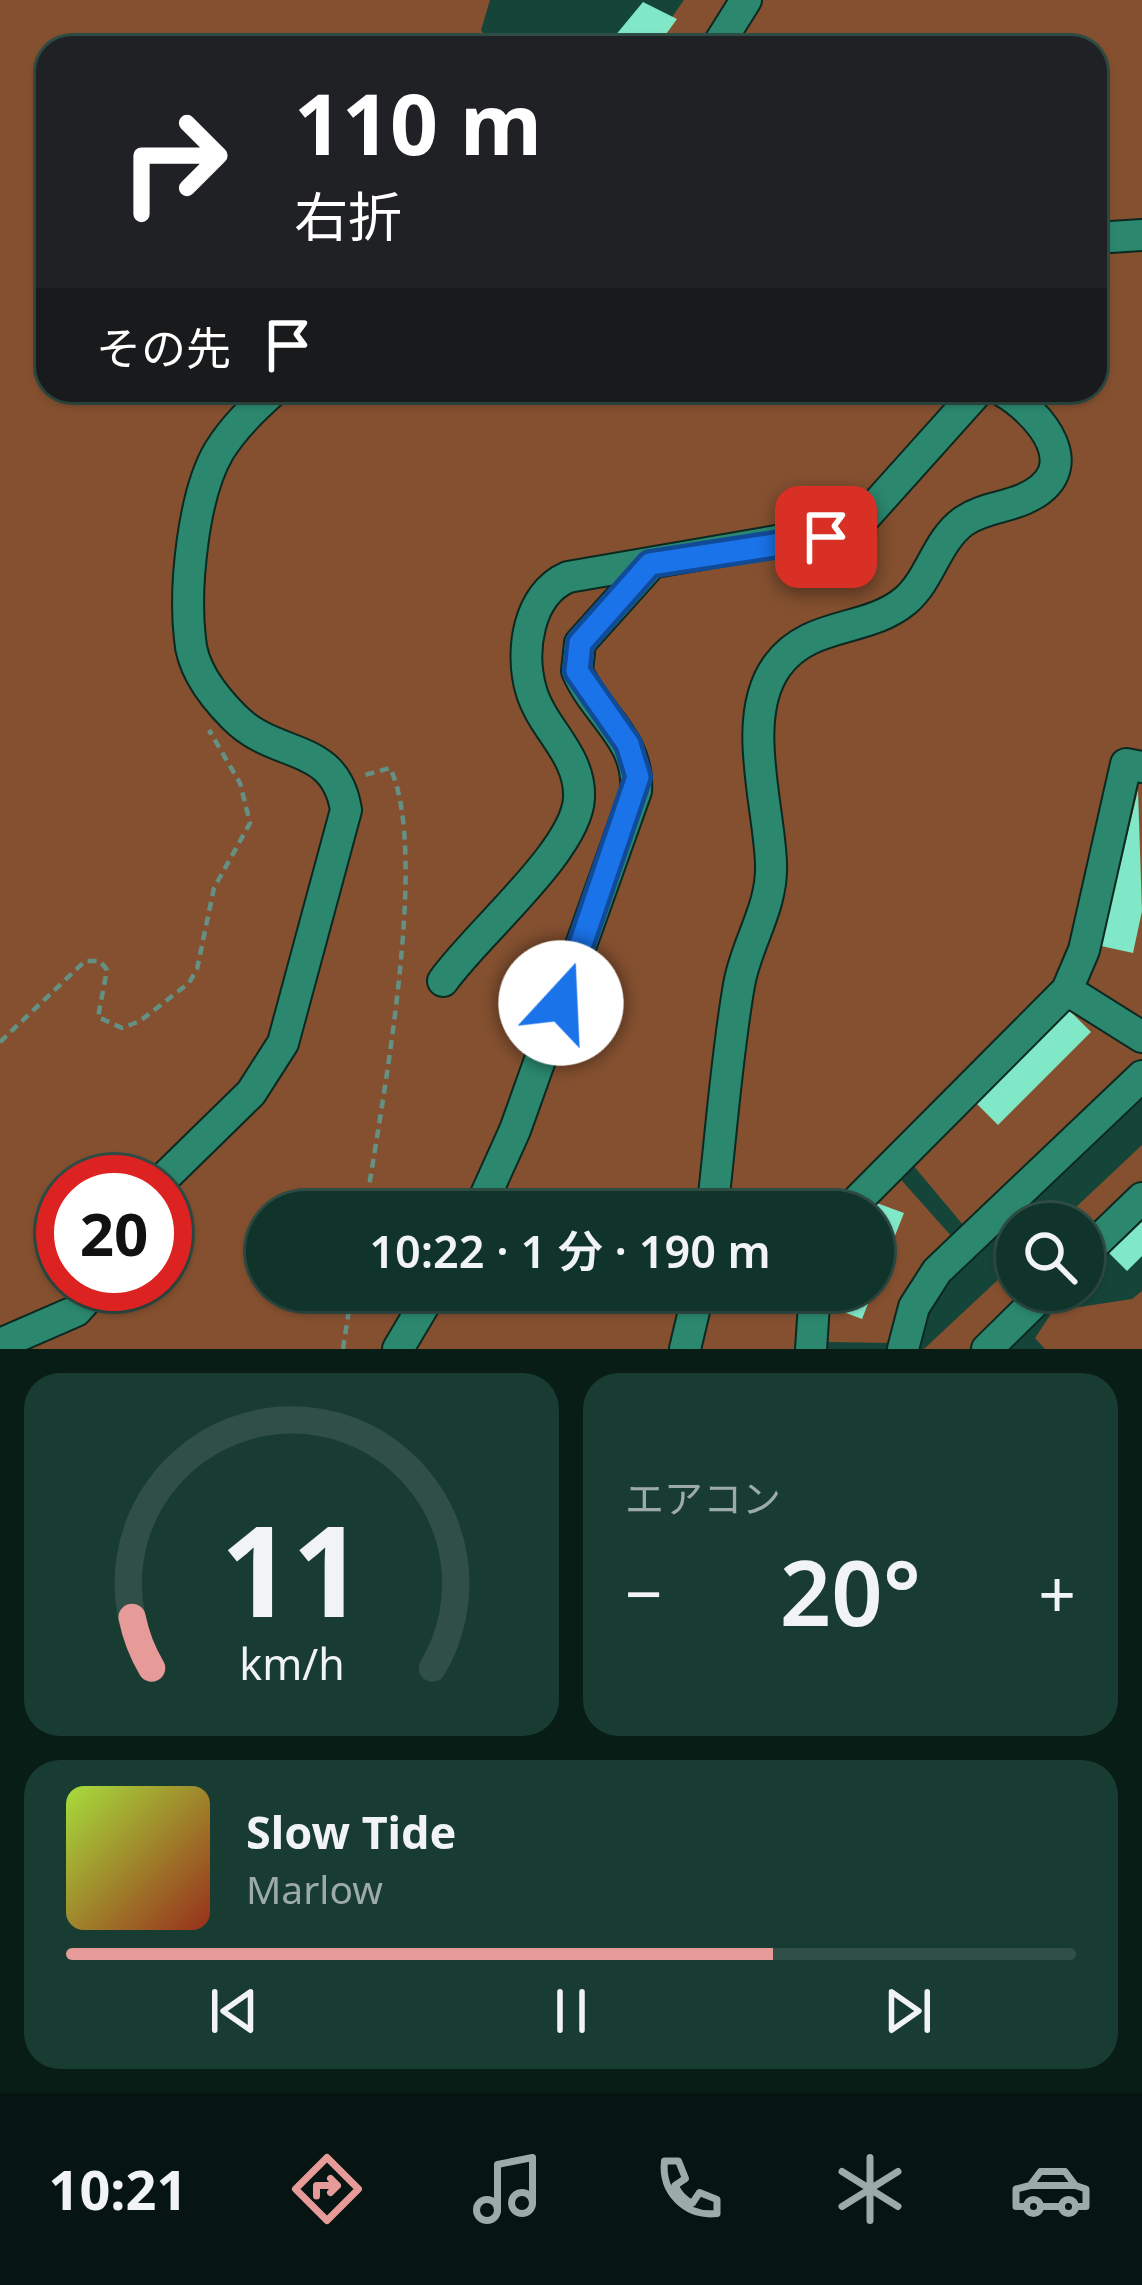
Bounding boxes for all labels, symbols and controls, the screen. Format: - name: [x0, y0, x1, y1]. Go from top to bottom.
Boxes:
- text: 110 m: [294, 65, 542, 180]
- icon: right: [96, 84, 252, 240]
- text: 右折: [294, 179, 402, 253]
- icon: arrive: [255, 312, 321, 378]
- text: その先: [96, 317, 231, 378]
- pin: [775, 486, 877, 588]
- icon: arrive: [793, 504, 859, 570]
- position arrow: [498, 940, 624, 1066]
- speed limit sign: 20: [36, 1155, 192, 1311]
- map controls: [996, 1203, 1104, 1311]
- button: search: [996, 1203, 1104, 1311]
- text: 10:22 · 1 分 · 190 m: [369, 1220, 771, 1281]
- text: エアコン: [625, 1471, 781, 1524]
- text: 11: [220, 1484, 363, 1654]
- text: 20°: [780, 1530, 921, 1652]
- text: −: [625, 1547, 663, 1637]
- text: +: [1038, 1547, 1076, 1637]
- text: km/h: [239, 1633, 344, 1692]
- text: Slow Tide: [246, 1801, 456, 1862]
- text: Marlow: [246, 1862, 383, 1915]
- icon: previous: [201, 1978, 267, 2044]
- icon: pause: [538, 1978, 604, 2044]
- icon: next: [875, 1978, 941, 2044]
- icon: directions: [285, 2147, 369, 2231]
- icon: music: [466, 2147, 550, 2231]
- icon: phone: [647, 2147, 731, 2231]
- icon: climate: [828, 2147, 912, 2231]
- icon: car: [1009, 2147, 1093, 2231]
- text: 10:21: [49, 2152, 187, 2226]

